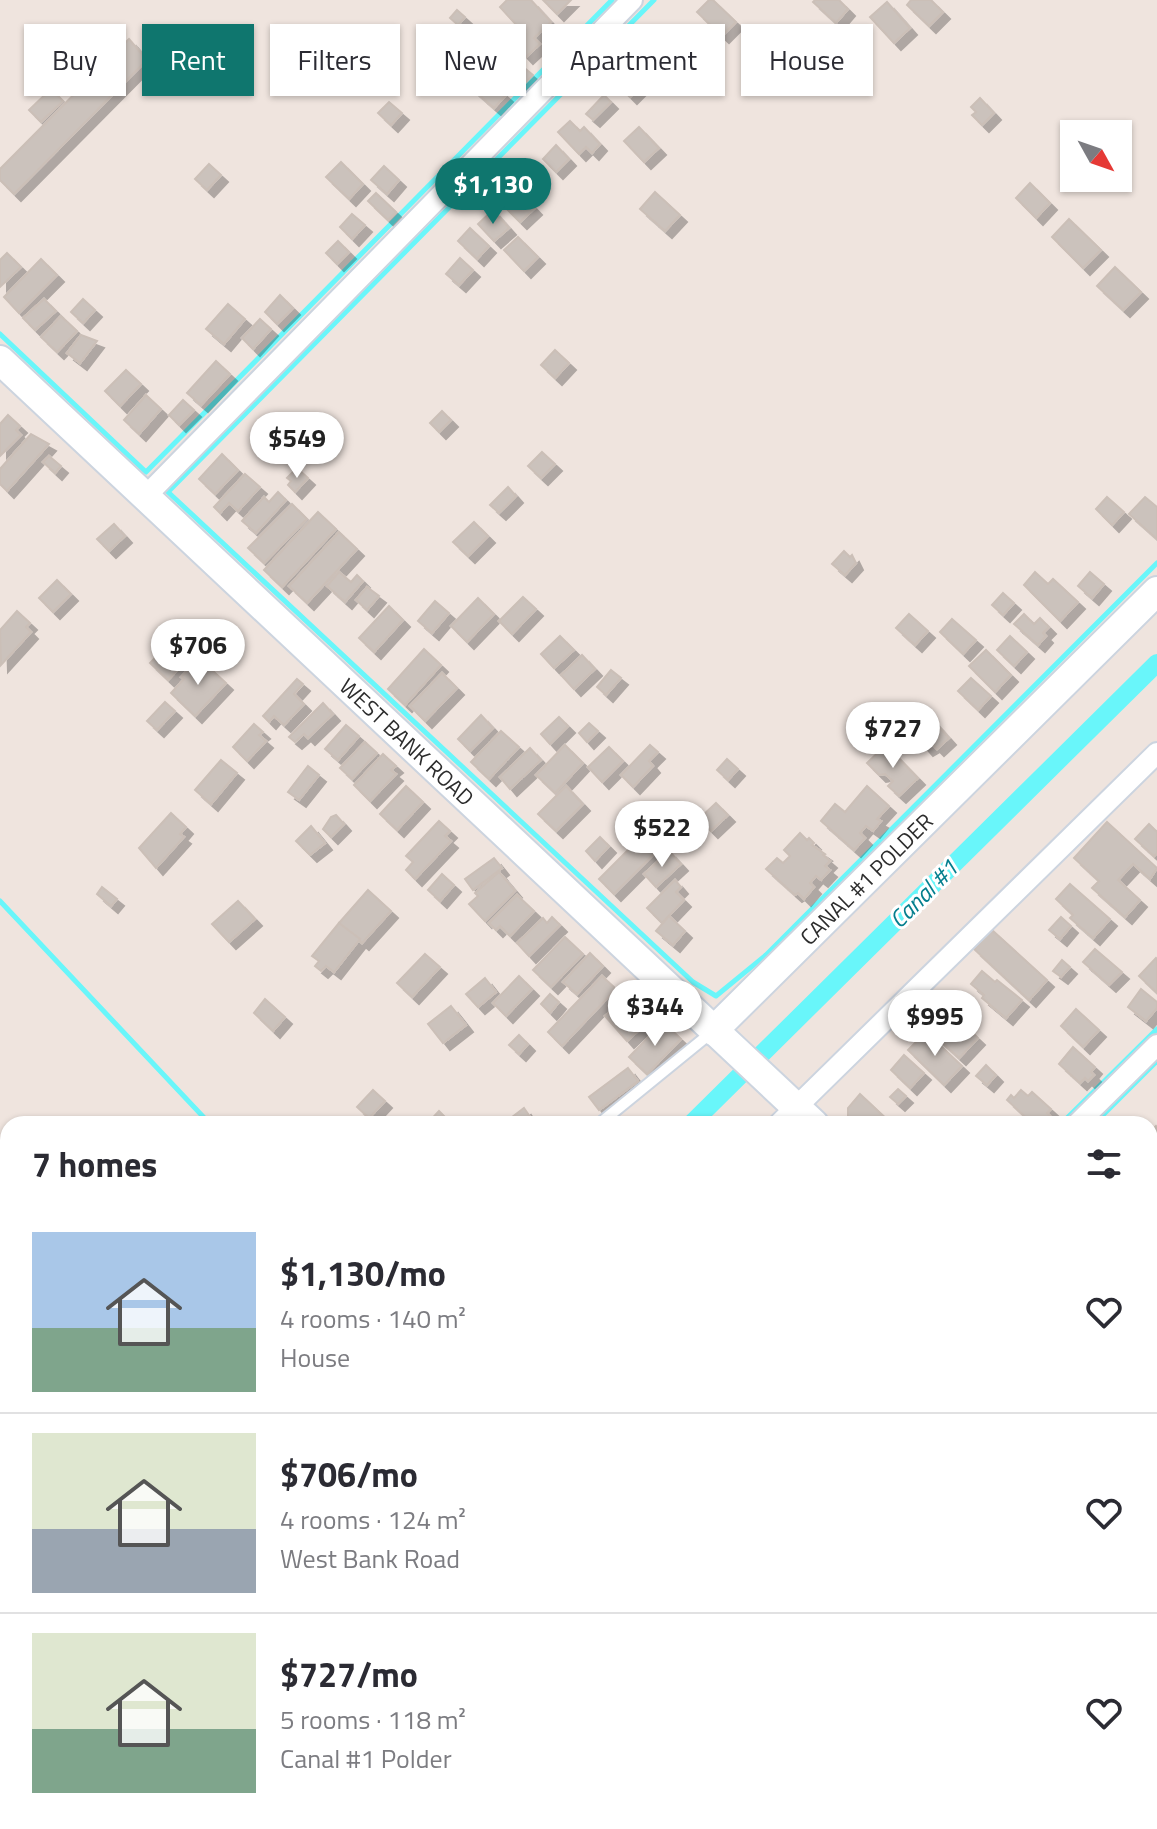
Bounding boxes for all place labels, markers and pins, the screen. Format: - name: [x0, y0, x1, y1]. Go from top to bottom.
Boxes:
- pin: $1,130: [428, 158, 558, 226]
- pin: $549: [250, 412, 344, 480]
- pin: $706: [151, 619, 245, 687]
- pin: $727: [846, 702, 940, 770]
- pin: $522: [615, 801, 709, 869]
- pin: $344: [608, 980, 702, 1048]
- pin: $995: [888, 990, 982, 1058]

